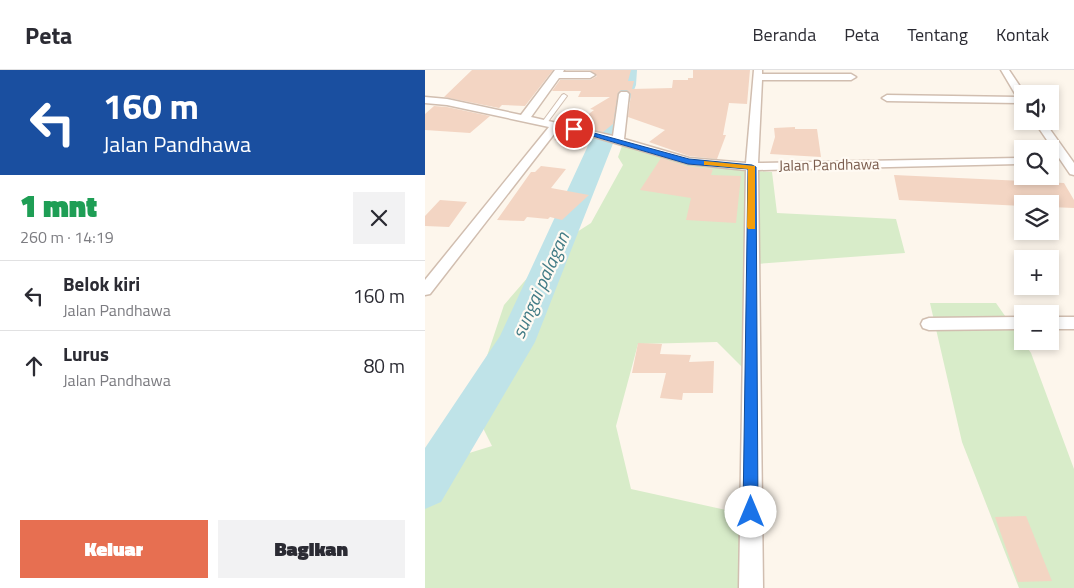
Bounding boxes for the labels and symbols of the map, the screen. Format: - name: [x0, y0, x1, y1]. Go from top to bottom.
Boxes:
- pin: [553, 108, 595, 150]
- street label: Jalan Pandhawa: [778, 152, 880, 177]
- water label: sungai palagan: [503, 226, 576, 343]
- position arrow: [724, 485, 776, 537]

